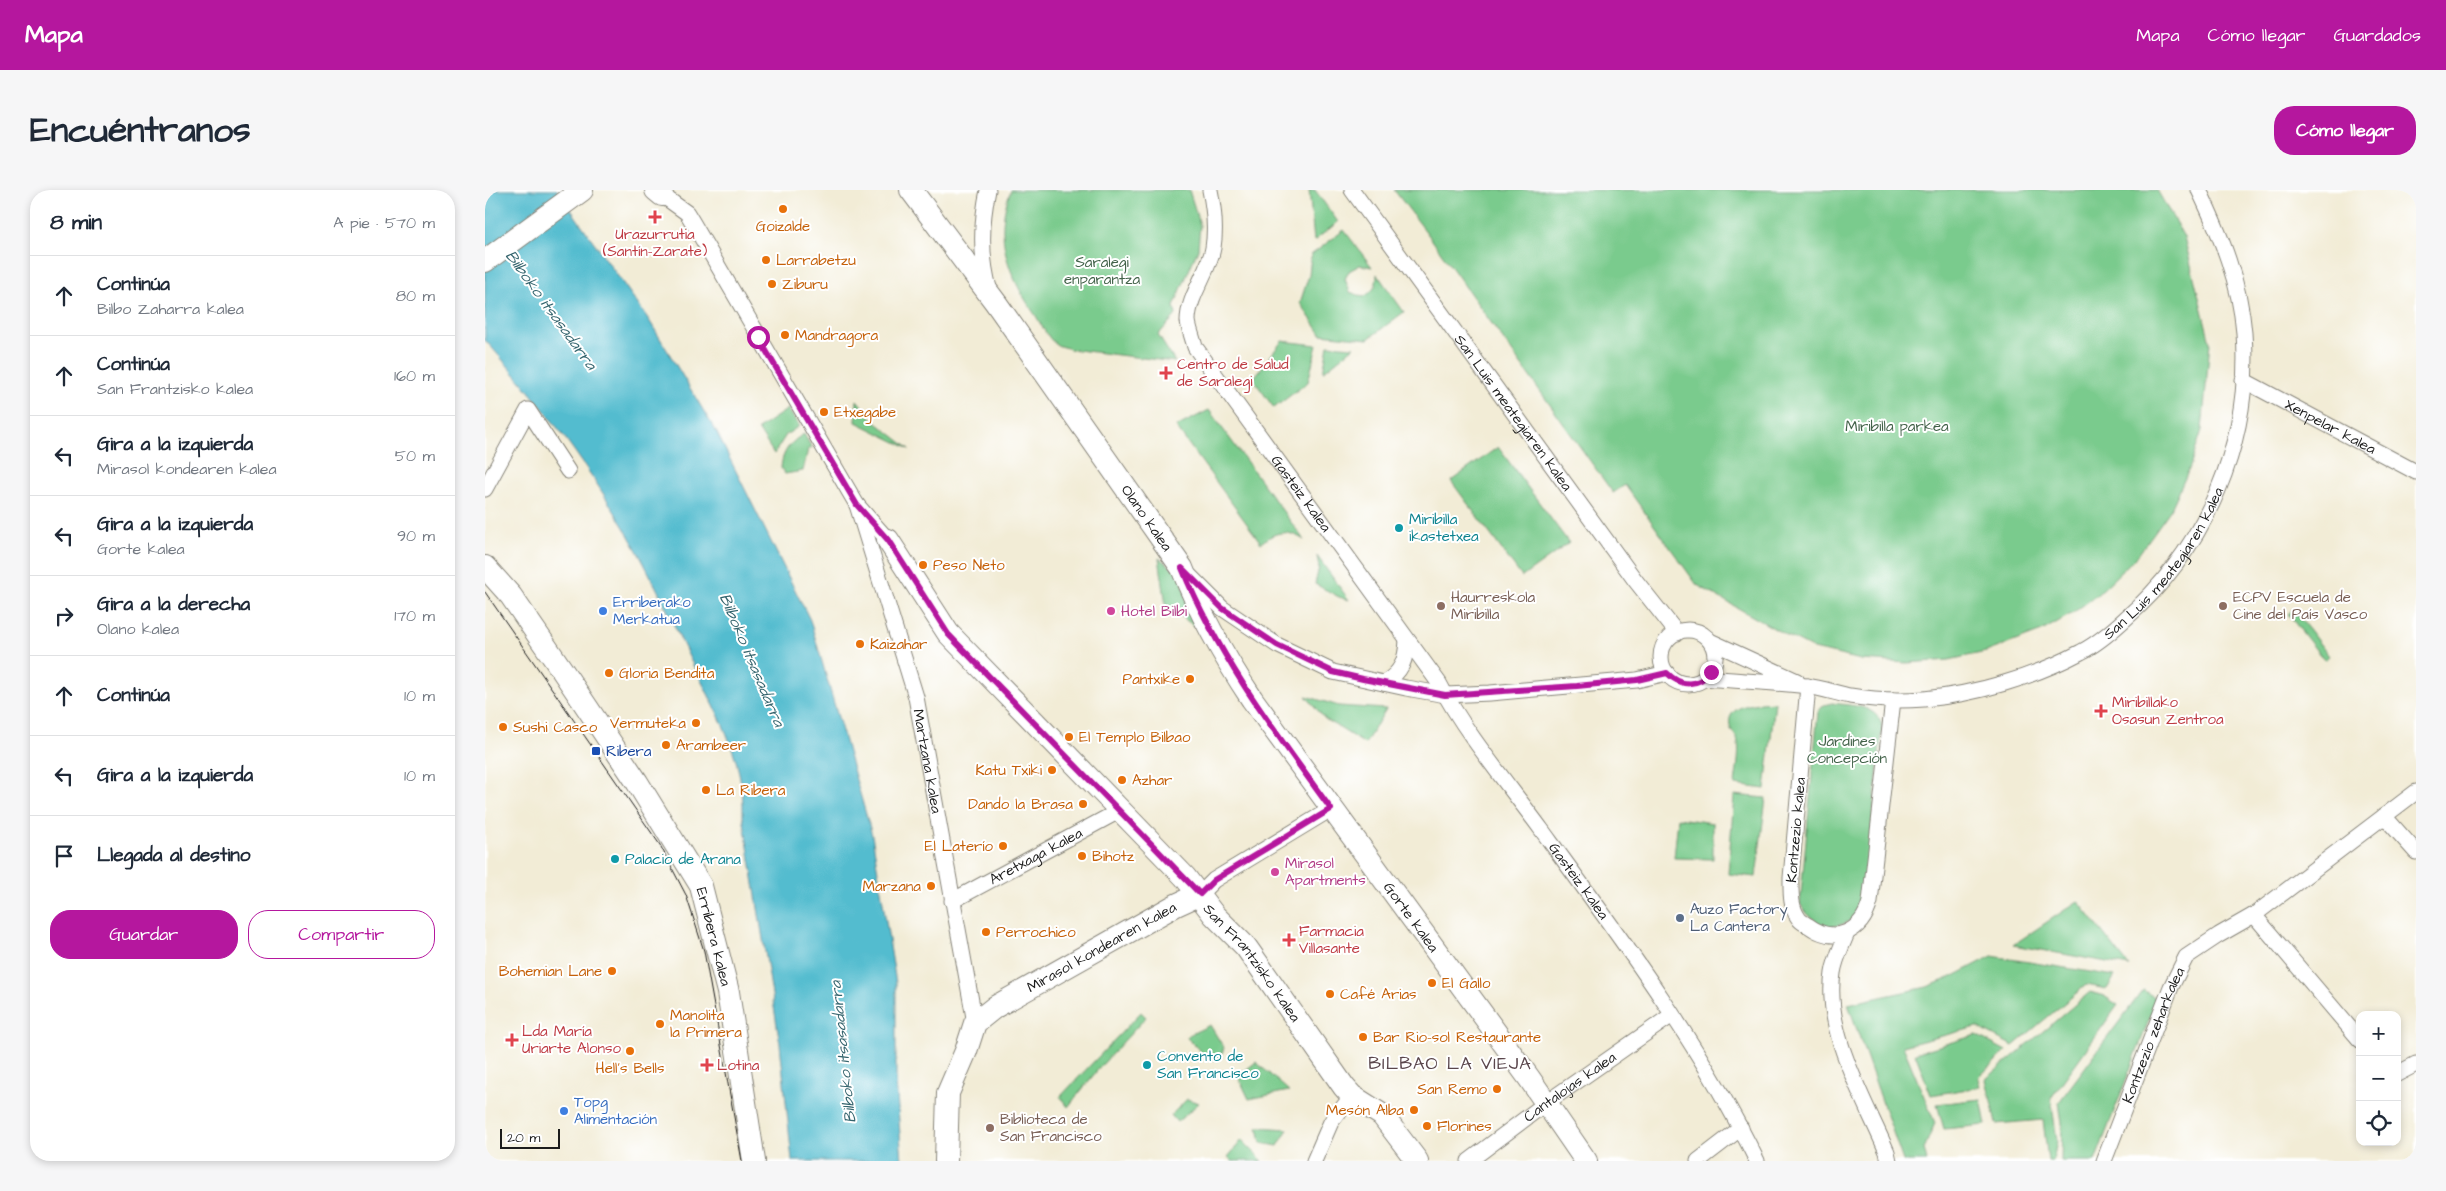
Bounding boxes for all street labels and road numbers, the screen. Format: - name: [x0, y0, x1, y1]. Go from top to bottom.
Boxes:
- street label: San Luis meategiaren kalea: [1450, 330, 1578, 495]
- street label: Xenpelar kalea: [2281, 394, 2380, 459]
- street label: Gasteiz kalea: [1266, 451, 1337, 537]
- street label: Olano kalea: [1116, 480, 1178, 556]
- street label: San Luis meategiaren kalea: [2099, 483, 2229, 644]
- street label: Martzana kalea: [908, 707, 947, 815]
- street label: Kontzezio kalea: [1781, 776, 1811, 884]
- street label: Aretxaga kalea: [985, 822, 1086, 890]
- street label: Gasteiz kalea: [1544, 838, 1614, 924]
- street label: Gorte kalea: [1379, 878, 1444, 957]
- street label: Erribera kalea: [691, 885, 737, 989]
- street label: Mirasol kondearen kalea: [1023, 896, 1180, 997]
- street label: San Frantzisko kalea: [1198, 899, 1306, 1027]
- street label: Kontzezio zeharkalea: [2117, 963, 2190, 1106]
- street label: Cantalojas kalea: [1519, 1047, 1620, 1127]

